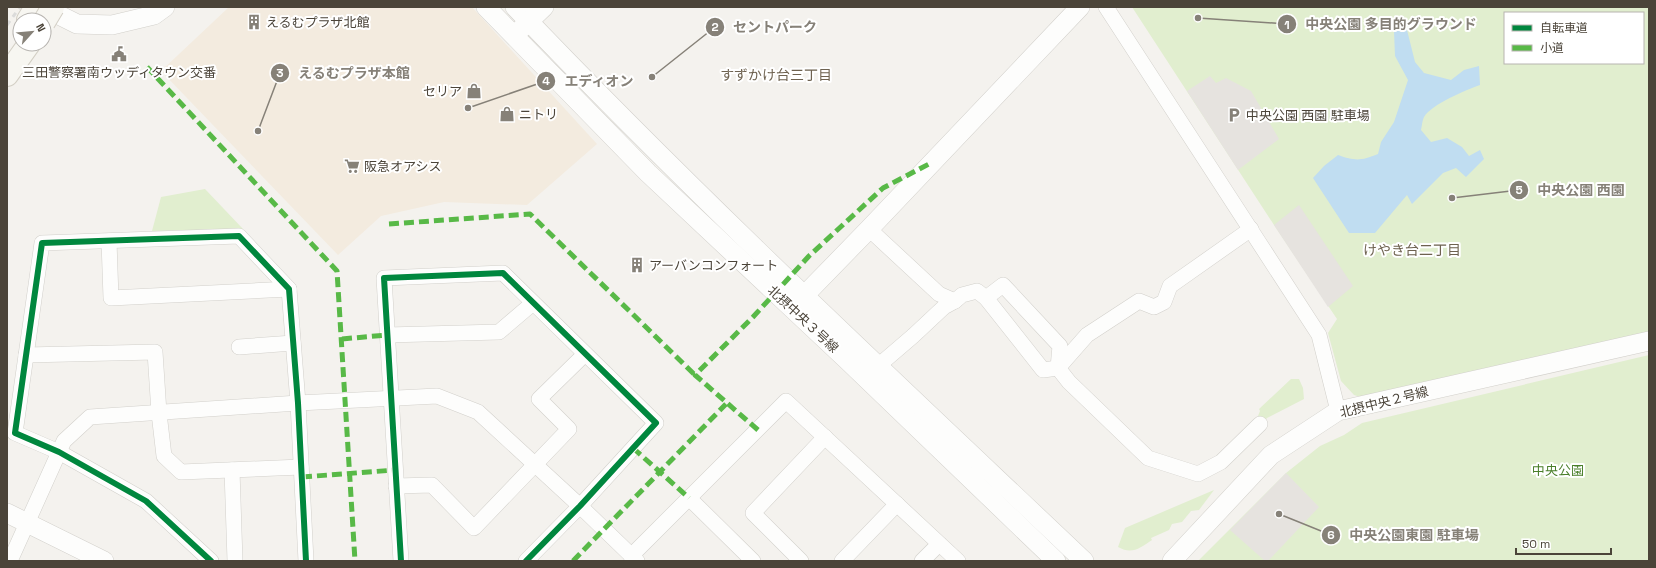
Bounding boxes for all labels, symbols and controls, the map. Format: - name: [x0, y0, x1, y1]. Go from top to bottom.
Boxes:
- callout: 中央公園 多目的グラウンド: [1277, 11, 1485, 37]
- north arrow: [12, 12, 52, 52]
- legend: [1504, 12, 1644, 64]
- building icon: えるむプラザ北館: [245, 13, 263, 31]
- place label: えるむプラザ北館: [266, 14, 370, 31]
- callout: セントパーク: [705, 14, 825, 40]
- text: 中央公園 多目的グラウンド: [1305, 15, 1477, 33]
- text: 1: [1284, 17, 1290, 33]
- text: セントパーク: [733, 18, 817, 36]
- text: 2: [711, 19, 719, 35]
- text: 自転車道: [1540, 20, 1588, 36]
- text: N: [33, 21, 49, 34]
- text: 小道: [1540, 40, 1564, 56]
- public building icon: 三田警察署南ウッディタウン交番: [110, 45, 128, 63]
- callout: えるむプラザ本館: [270, 60, 418, 86]
- place label: 三田警察署南ウッディタウン交番: [22, 64, 216, 81]
- text: えるむプラザ本館: [298, 64, 410, 82]
- text: 3: [276, 65, 284, 81]
- district label: すずかけ台三丁目: [720, 66, 832, 84]
- callout: エディオン: [536, 68, 642, 94]
- text: エディオン: [564, 72, 634, 90]
- text: 4: [542, 73, 550, 89]
- shop icon: セリア: [465, 82, 483, 100]
- place label: セリア: [423, 83, 462, 100]
- shop icon: ニトリ: [498, 105, 516, 123]
- place label: ニトリ: [519, 106, 558, 123]
- parking icon: 中央公園 西園 駐車場: [1225, 106, 1243, 124]
- place label: 中央公園 西園 駐車場: [1246, 107, 1370, 124]
- supermarket icon: 阪急オアシス: [343, 157, 361, 175]
- place label: 阪急オアシス: [364, 158, 441, 175]
- callout: 中央公園 西園: [1509, 177, 1633, 203]
- text: 中央公園 西園: [1537, 181, 1625, 199]
- text: 5: [1515, 182, 1523, 198]
- district label: けやき台二丁目: [1363, 241, 1461, 259]
- building icon: アーバンコンフォート: [628, 256, 646, 274]
- place label: アーバンコンフォート: [649, 257, 778, 274]
- street label: 北摂中央３号線: [764, 282, 842, 356]
- street label: 北摂中央２号線: [1338, 383, 1430, 421]
- park label: 中央公園: [1532, 462, 1584, 479]
- callout: 中央公園東園 駐車場: [1321, 522, 1487, 548]
- text: 中央公園東園 駐車場: [1349, 526, 1479, 544]
- text: 6: [1327, 527, 1335, 543]
- scale bar: [1516, 530, 1611, 556]
- text: 50 m: [1522, 536, 1550, 552]

